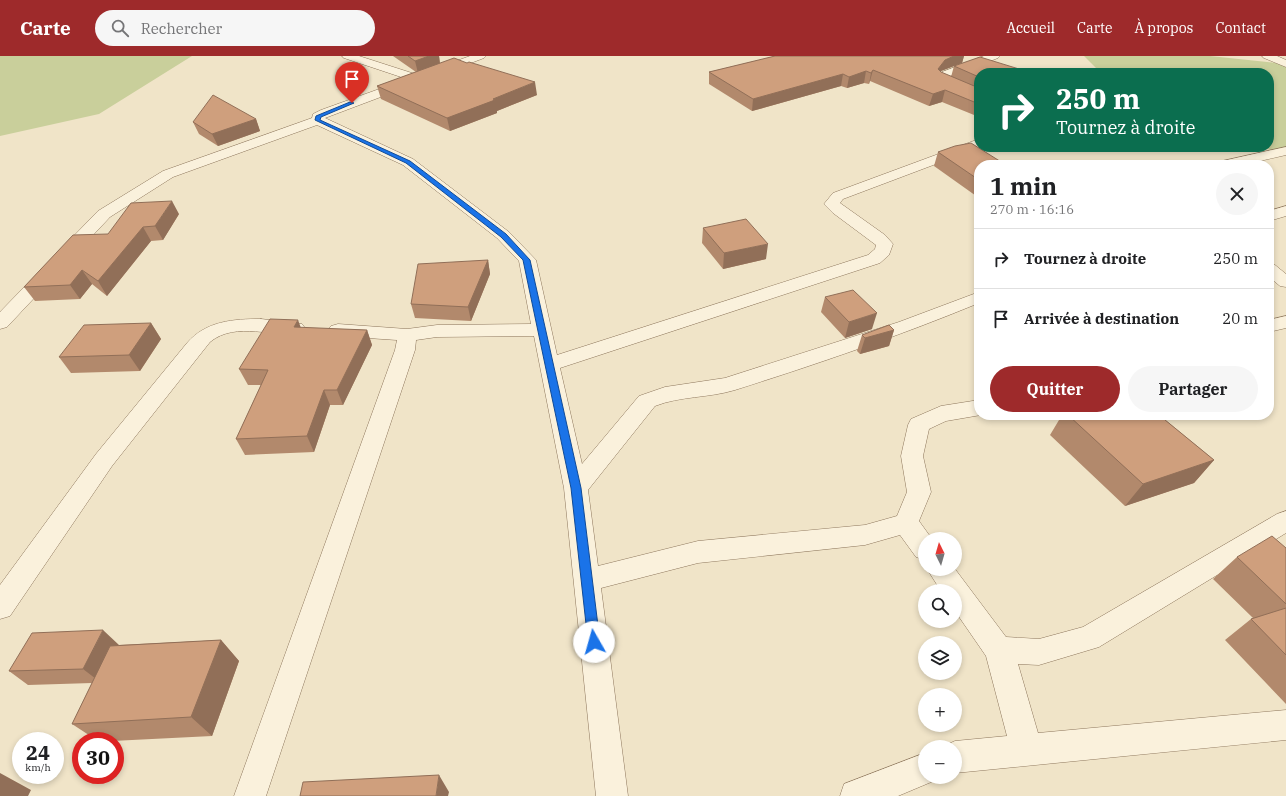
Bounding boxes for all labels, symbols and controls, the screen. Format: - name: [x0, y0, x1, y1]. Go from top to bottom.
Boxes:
- search box: [95, 10, 375, 46]
- text: Carte: [20, 16, 71, 40]
- icon: search: [109, 17, 131, 39]
- text: Rechercher: [141, 19, 222, 38]
- text: Accueil: [1006, 19, 1055, 37]
- text: Carte: [1077, 19, 1112, 37]
- text: À propos: [1134, 19, 1193, 37]
- text: Contact: [1215, 19, 1266, 37]
- pin: [335, 62, 369, 103]
- icon: arrive: [341, 68, 363, 90]
- text: 250 m: [1056, 80, 1140, 117]
- icon: right: [990, 84, 1042, 136]
- text: Tournez à droite: [1056, 116, 1195, 139]
- text: 1 min: [990, 170, 1057, 202]
- button: close: [1216, 173, 1258, 215]
- text: 270 m · 16:16: [990, 201, 1074, 218]
- icon: right: [990, 248, 1012, 270]
- text: Tournez à droite: [1024, 249, 1146, 268]
- text: 250 m: [1213, 249, 1258, 268]
- icon: arrive: [990, 308, 1012, 330]
- text: Arrivée à destination: [1024, 309, 1179, 328]
- text: 20 m: [1222, 309, 1258, 328]
- button: Quitter: [990, 366, 1120, 412]
- button: Partager: [1128, 366, 1258, 412]
- north arrow: [918, 532, 962, 576]
- map controls: [918, 532, 962, 784]
- button: search: [918, 584, 962, 628]
- position arrow: [573, 621, 615, 663]
- button: layers: [918, 636, 962, 680]
- button: +: [918, 688, 962, 732]
- speed limit sign: 30: [72, 732, 124, 784]
- text: 24: [26, 739, 50, 766]
- button: −: [918, 740, 962, 784]
- text: km/h: [25, 761, 51, 774]

